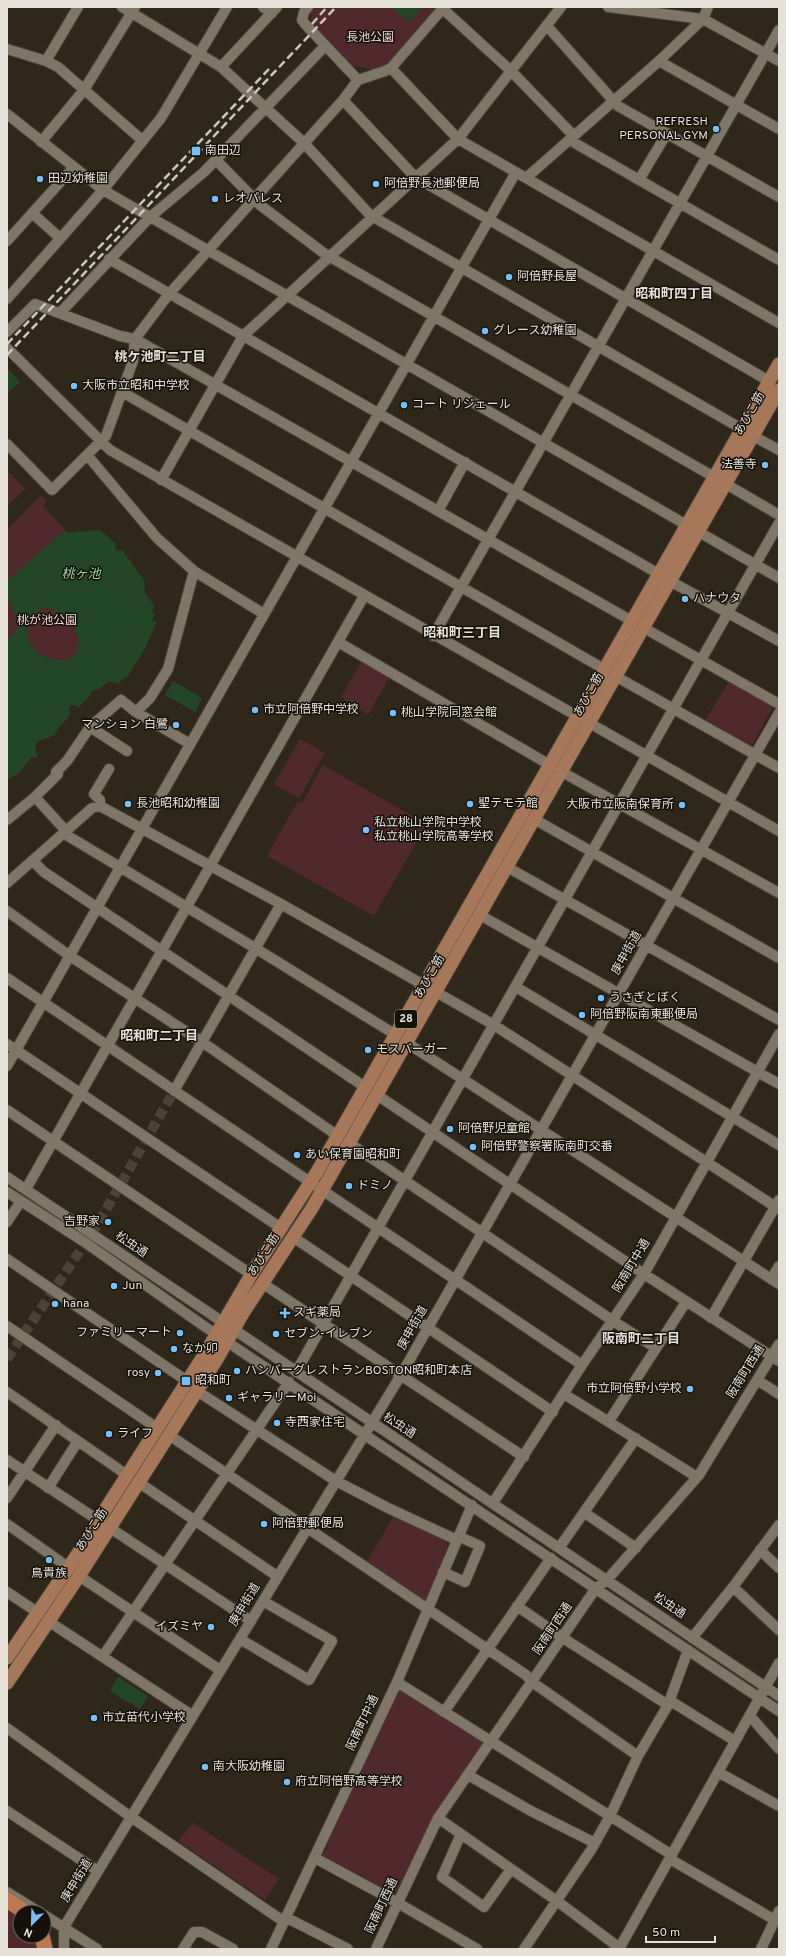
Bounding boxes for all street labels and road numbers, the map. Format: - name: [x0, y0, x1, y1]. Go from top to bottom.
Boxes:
- street label: あびこ筋: [731, 389, 769, 439]
- street label: あびこ筋: [570, 670, 608, 720]
- street label: 庚申街道: [608, 928, 646, 978]
- street label: あびこ筋: [411, 952, 449, 1002]
- road number: 28: [395, 1010, 417, 1028]
- street label: 松虫通: [112, 1228, 150, 1262]
- street label: あびこ筋: [244, 1230, 284, 1280]
- street label: 阪南町中通: [610, 1236, 654, 1296]
- street label: 庚申街道: [394, 1303, 432, 1353]
- street label: 阪南町西通: [723, 1342, 769, 1402]
- street label: 松虫通: [380, 1409, 418, 1443]
- street label: あびこ筋: [72, 1505, 112, 1555]
- street label: 庚申街道: [226, 1580, 264, 1630]
- street label: 松虫通: [650, 1589, 688, 1623]
- street label: 阪南町西通: [530, 1600, 576, 1658]
- street label: 阪南町中通: [343, 1692, 383, 1754]
- street label: 庚申街道: [58, 1856, 96, 1906]
- street label: 阪南町西通: [362, 1875, 402, 1937]

